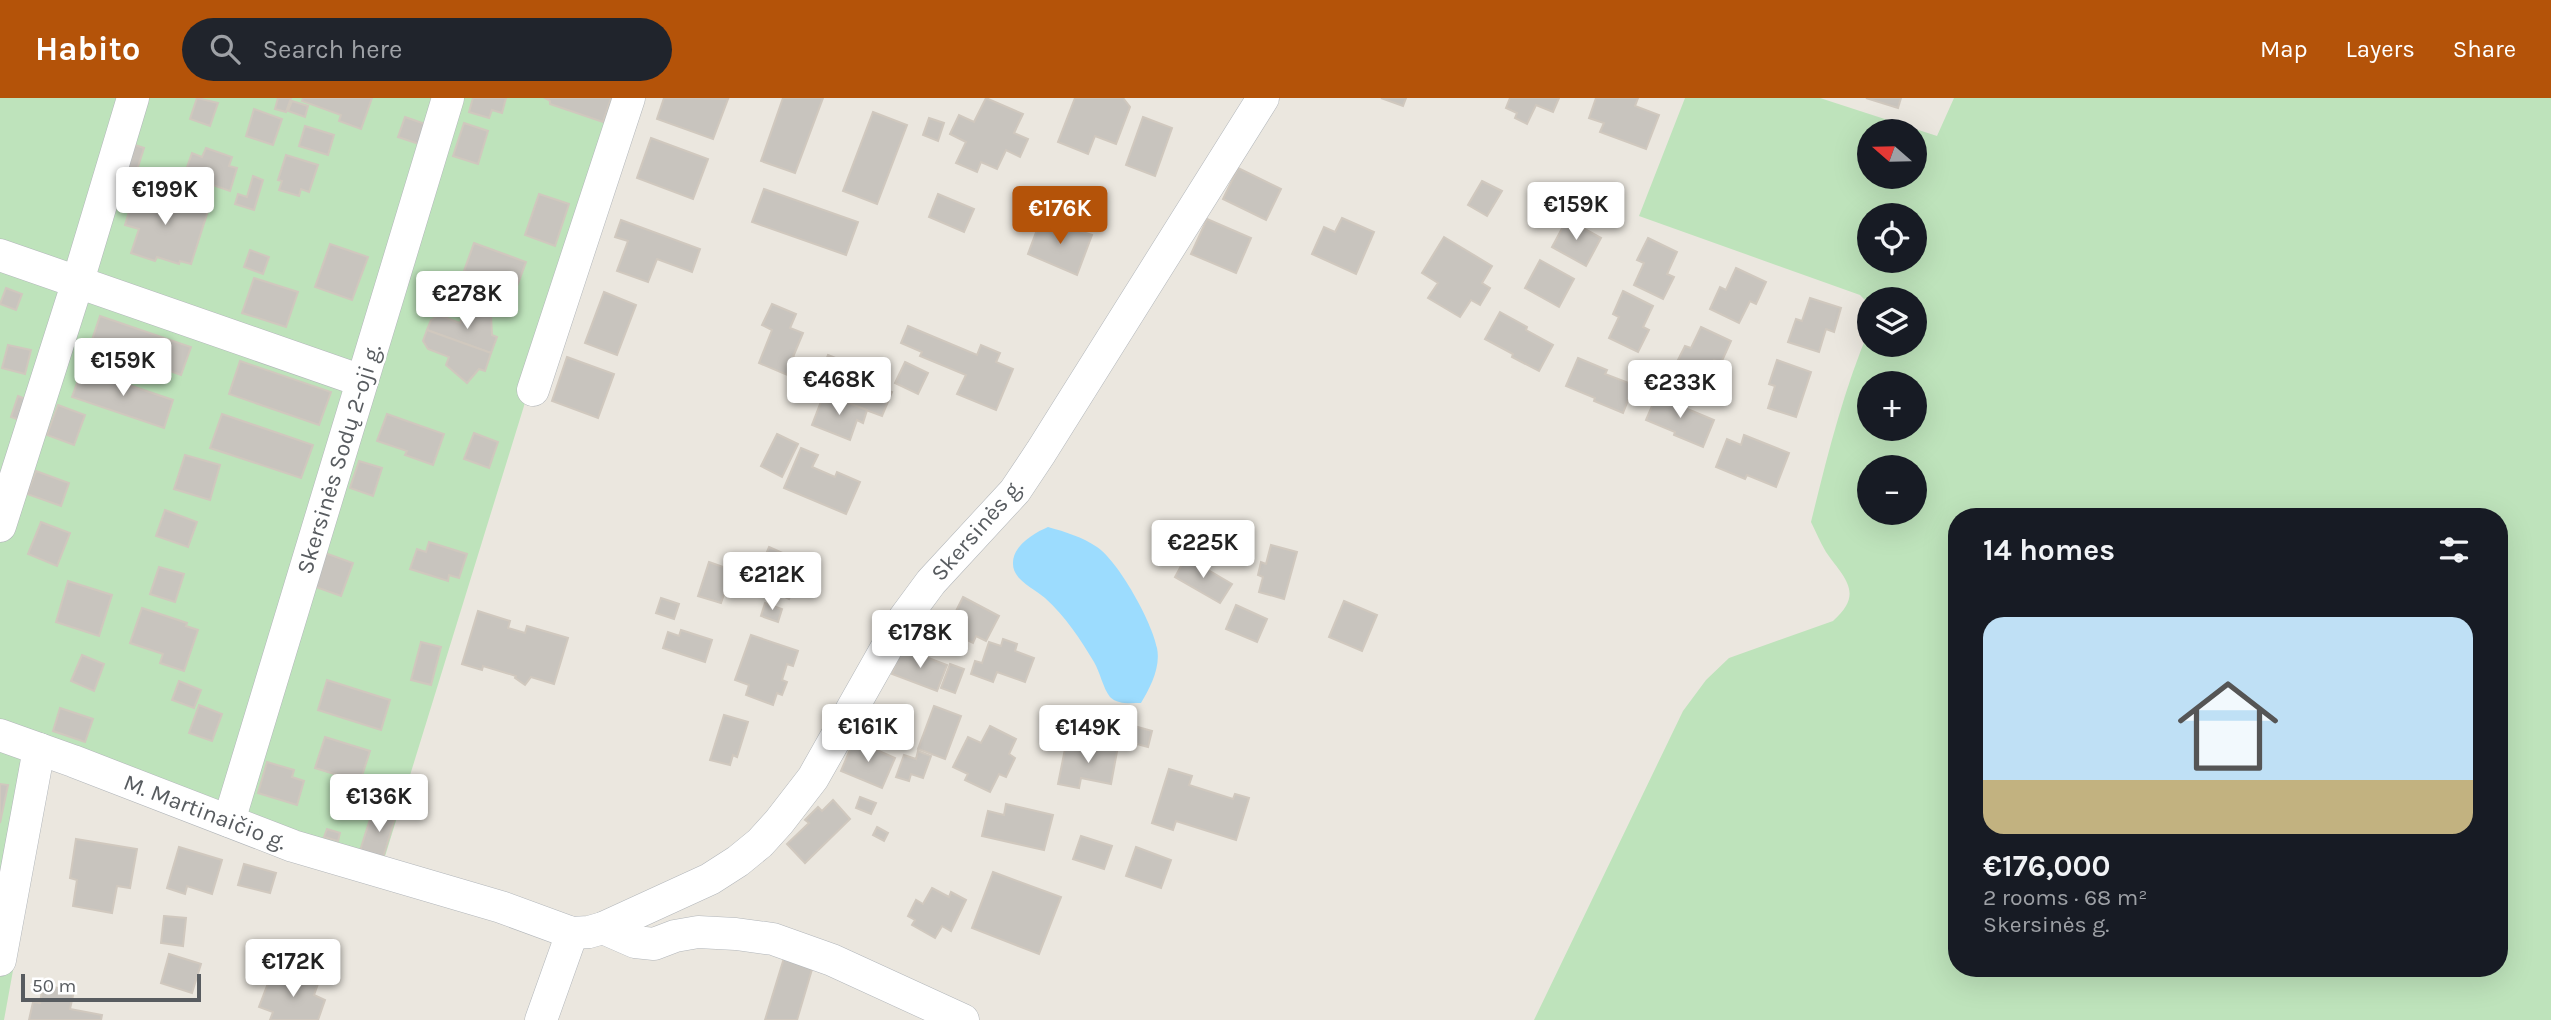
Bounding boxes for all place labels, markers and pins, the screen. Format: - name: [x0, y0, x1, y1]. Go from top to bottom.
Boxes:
- pin: €199K: [116, 167, 214, 227]
- pin: €159K: [1527, 183, 1625, 242]
- pin: €176K: [1011, 186, 1109, 246]
- pin: €278K: [418, 272, 516, 331]
- pin: €159K: [74, 338, 172, 398]
- pin: €468K: [790, 358, 888, 417]
- pin: €233K: [1631, 360, 1729, 420]
- pin: €225K: [1154, 520, 1252, 580]
- pin: €212K: [723, 552, 821, 612]
- pin: €178K: [871, 610, 969, 670]
- pin: €161K: [819, 704, 917, 764]
- pin: €149K: [1039, 706, 1137, 765]
- pin: €136K: [330, 774, 428, 834]
- pin: €172K: [244, 940, 342, 999]

